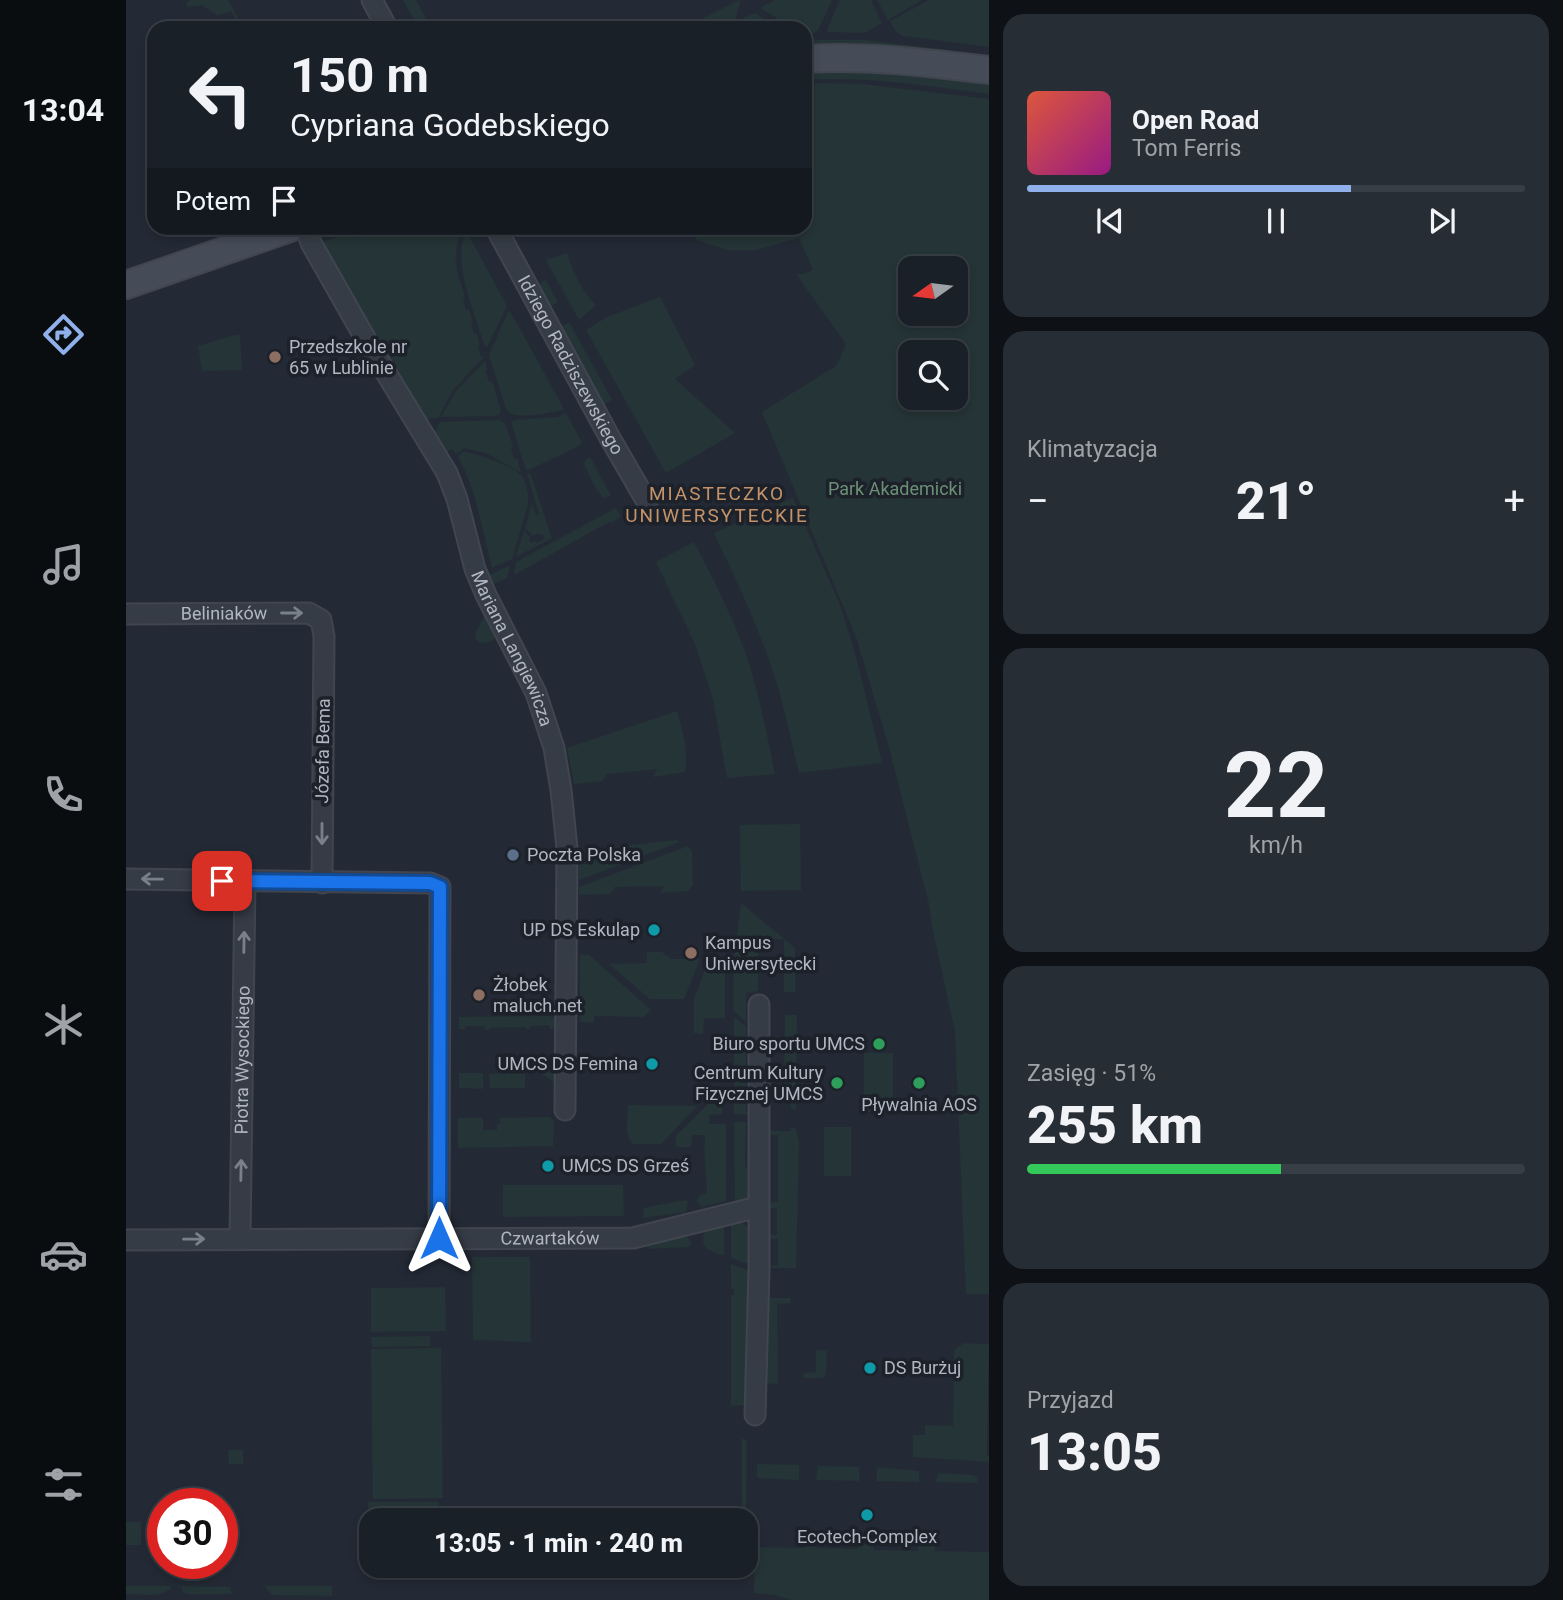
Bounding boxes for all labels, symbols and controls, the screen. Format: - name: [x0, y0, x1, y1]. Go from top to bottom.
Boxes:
- text: 150 m: [290, 47, 429, 104]
- icon: left: [175, 49, 266, 140]
- text: 13:04: [22, 91, 104, 129]
- text: Open Road: [1132, 105, 1260, 135]
- text: Cypriana Godebskiego: [290, 106, 610, 144]
- text: Tom Ferris: [1132, 135, 1241, 162]
- icon: arrive: [265, 182, 303, 220]
- text: Potem: [175, 186, 251, 216]
- icon: previous: [1091, 202, 1129, 240]
- icon: pause: [1257, 202, 1295, 240]
- icon: next: [1423, 202, 1461, 240]
- north arrow: [898, 256, 968, 326]
- map controls: [898, 256, 968, 410]
- street label: Idziego Radziszewskiego: [514, 272, 628, 458]
- icon: directions: [39, 310, 88, 359]
- place label: Przedszkole nr 65 w Lublinie: [289, 336, 407, 378]
- button: search: [898, 340, 968, 410]
- marker: Przedszkole nr 65 w Lublinie: [267, 349, 283, 365]
- text: Klimatyzacja: [1027, 436, 1158, 463]
- text: 21°: [1236, 471, 1316, 532]
- park label: Park Akademicki: [828, 478, 962, 499]
- text: −: [1027, 479, 1049, 523]
- text: +: [1503, 479, 1525, 523]
- district label: MIASTECZKO UNIWERSYTECKIE: [625, 482, 809, 527]
- icon: music: [39, 540, 88, 589]
- street label: Mariana Langiewicza: [467, 567, 557, 729]
- street label: Beliniaków: [181, 602, 268, 624]
- one-way arrow: [280, 606, 303, 620]
- street label: Józefa Bema: [311, 698, 334, 804]
- text: 22: [1224, 733, 1328, 839]
- icon: phone: [39, 770, 88, 819]
- one-way arrow: [315, 823, 329, 846]
- text: km/h: [1249, 832, 1303, 859]
- place label: Poczta Polska: [527, 844, 641, 865]
- marker: Poczta Polska: [505, 847, 521, 863]
- pin: [192, 851, 252, 911]
- icon: arrive: [203, 862, 241, 900]
- one-way arrow: [141, 872, 164, 886]
- place label: UP DS Eskulap: [523, 919, 640, 940]
- marker: UP DS Eskulap: [646, 922, 662, 938]
- one-way arrow: [238, 931, 251, 954]
- place label: Kampus Uniwersytecki: [705, 932, 816, 974]
- marker: Kampus Uniwersytecki: [683, 945, 699, 961]
- place label: Żłobek maluch.net: [493, 974, 582, 1016]
- street label: Piotra Wysockiego: [230, 985, 254, 1135]
- marker: Żłobek maluch.net: [471, 987, 487, 1003]
- icon: climate: [39, 1000, 88, 1049]
- place label: Biuro sportu UMCS: [713, 1033, 865, 1054]
- marker: Biuro sportu UMCS: [871, 1036, 887, 1052]
- place label: UMCS DS Femina: [498, 1053, 638, 1074]
- marker: UMCS DS Femina: [644, 1056, 660, 1072]
- text: Zasięg · 51%: [1027, 1060, 1156, 1087]
- place label: Centrum Kultury Fizycznej UMCS: [694, 1062, 823, 1104]
- marker: Centrum Kultury Fizycznej UMCS: [829, 1075, 845, 1091]
- marker: Pływalnia AOS: [911, 1075, 927, 1091]
- place label: Pływalnia AOS: [861, 1094, 977, 1115]
- text: 255 km: [1027, 1095, 1203, 1156]
- place label: UMCS DS Grześ: [562, 1155, 689, 1176]
- marker: UMCS DS Grześ: [540, 1158, 556, 1174]
- one-way arrow: [234, 1159, 248, 1182]
- position arrow: [402, 1201, 476, 1275]
- street label: Czwartaków: [500, 1227, 600, 1249]
- icon: car: [39, 1230, 88, 1279]
- one-way arrow: [182, 1232, 205, 1246]
- place label: DS Burżuj: [884, 1357, 961, 1378]
- marker: DS Burżuj: [862, 1360, 878, 1376]
- text: Przyjazd: [1027, 1387, 1114, 1414]
- text: 13:05: [1027, 1422, 1162, 1483]
- icon: filters: [39, 1460, 88, 1509]
- speed limit sign: 30: [147, 1488, 238, 1579]
- marker: Ecotech-Complex: [859, 1507, 875, 1523]
- place label: Ecotech-Complex: [797, 1526, 937, 1547]
- text: 13:05 · 1 min · 240 m: [434, 1528, 683, 1558]

